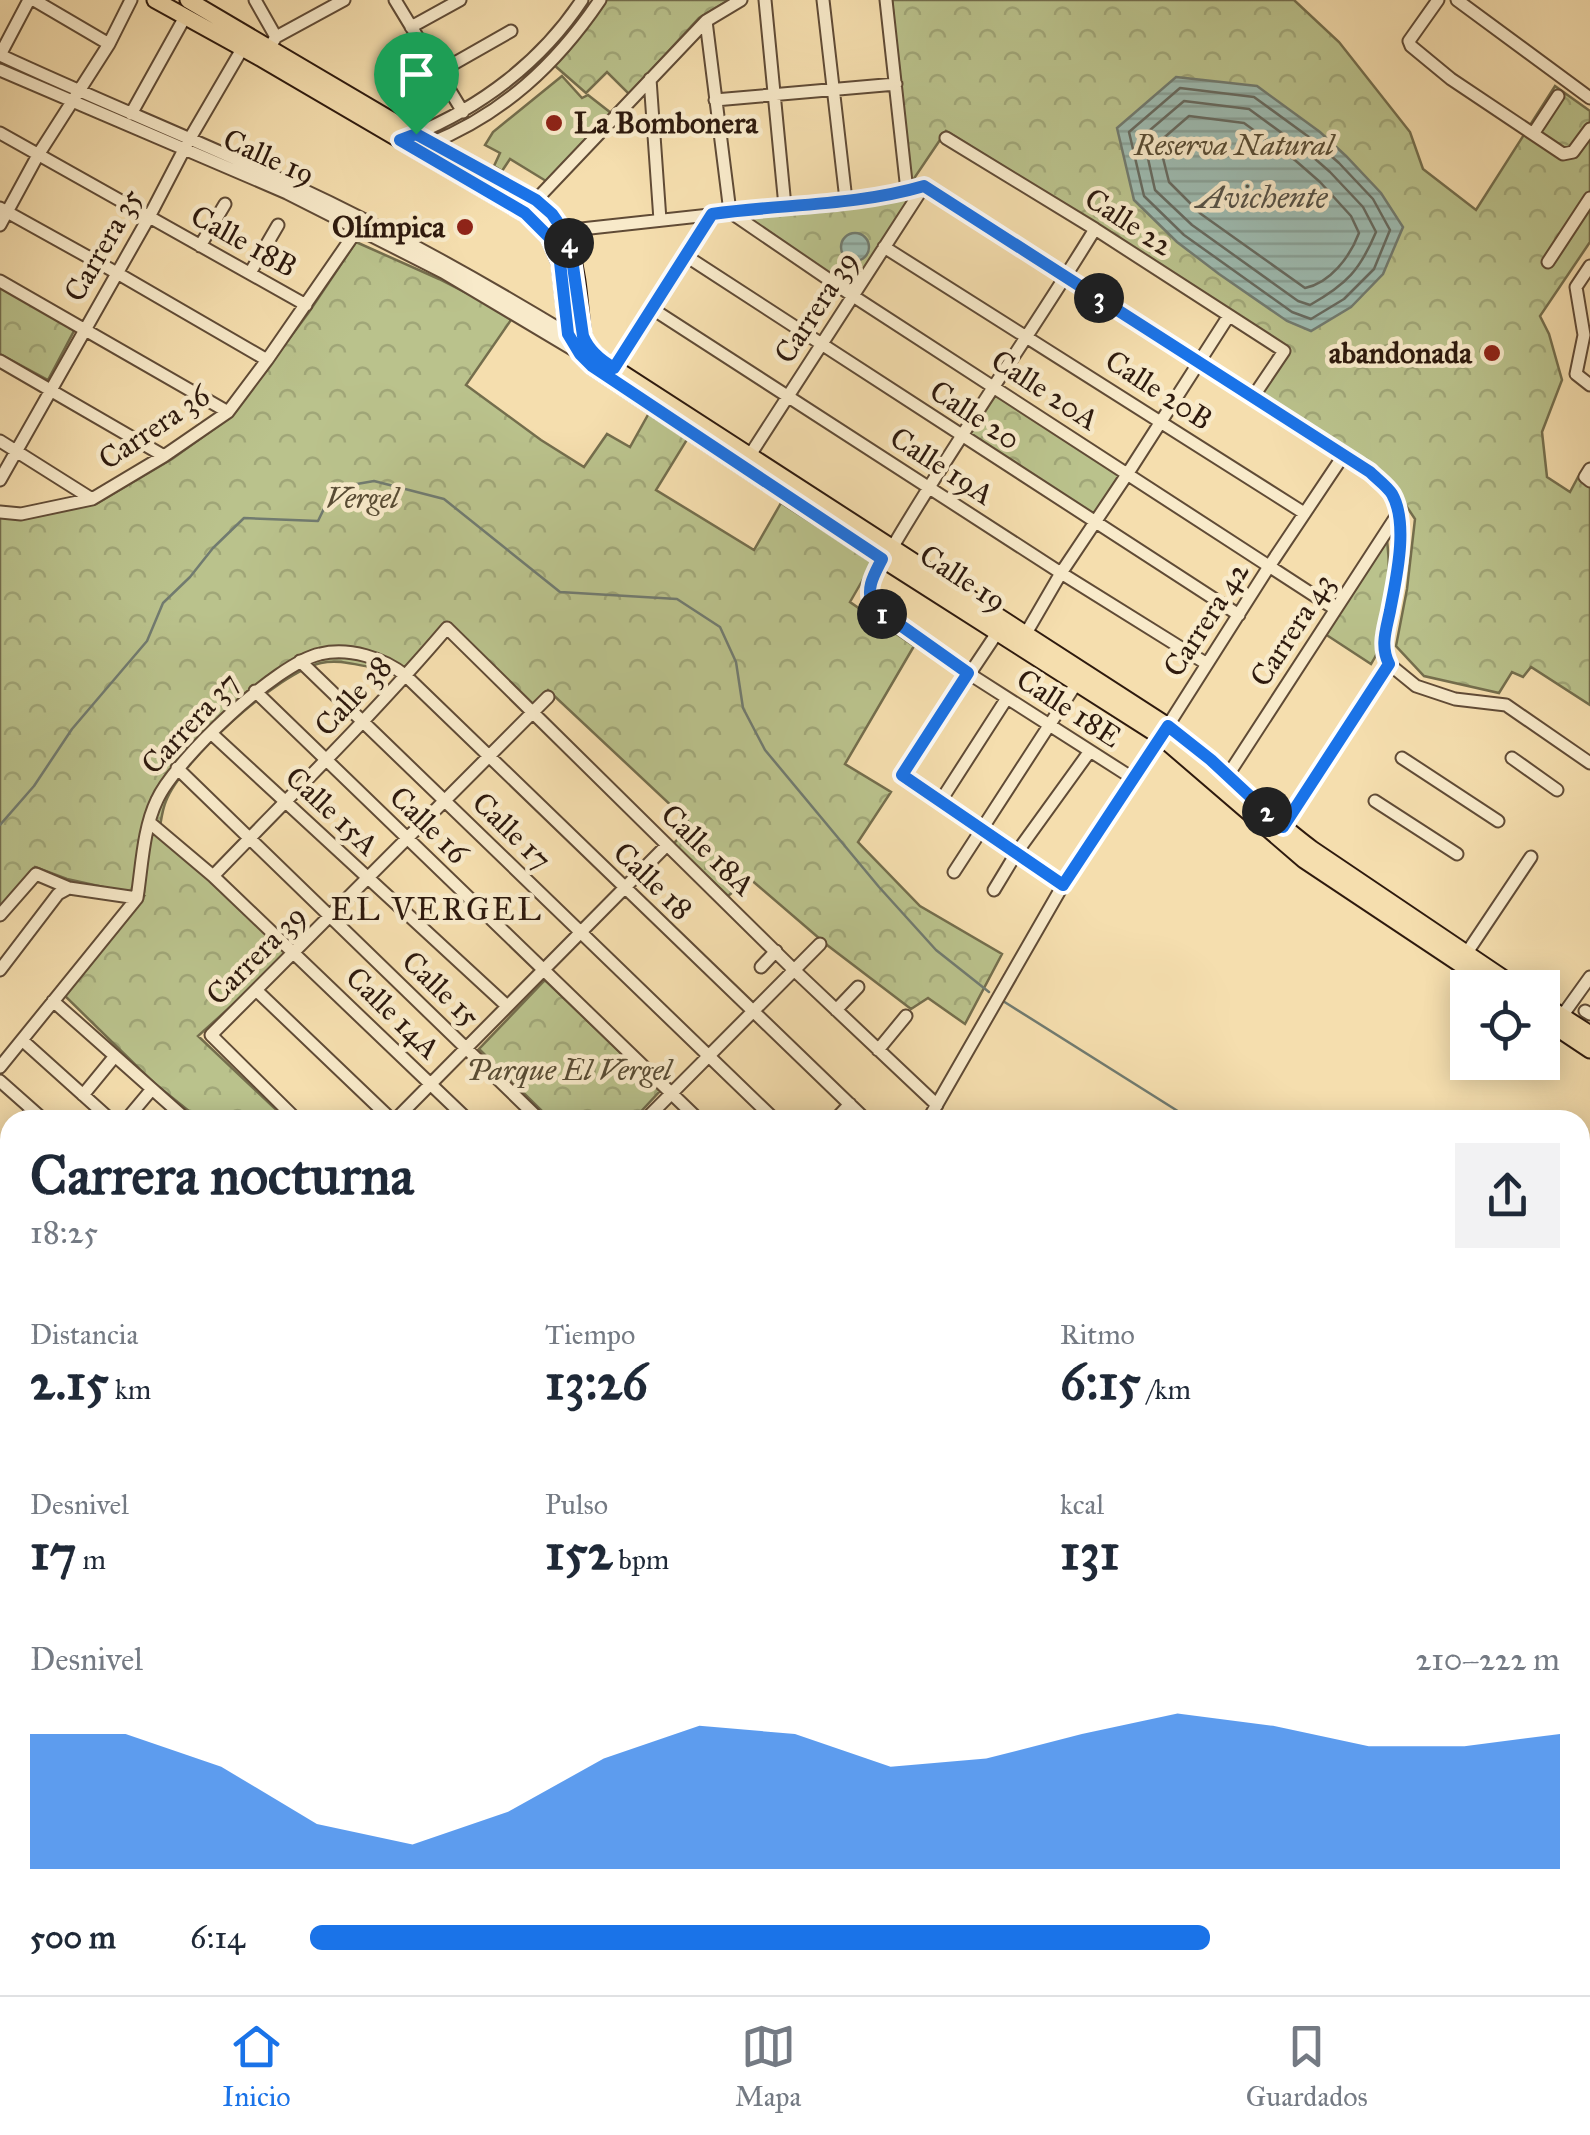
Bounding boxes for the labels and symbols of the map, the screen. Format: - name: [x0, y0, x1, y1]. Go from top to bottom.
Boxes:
- pin: [374, 32, 459, 135]
- place label: La Bombonera: [574, 105, 759, 141]
- marker: La Bombonera: [543, 112, 565, 134]
- street label: Calle 19: [217, 121, 320, 194]
- park label: Reserva Natural: [1133, 127, 1337, 163]
- water label: Avichente: [1194, 178, 1328, 217]
- street label: Calle 22: [1078, 180, 1180, 264]
- street label: Carrera 35: [56, 182, 150, 308]
- street label: Calle 18B: [185, 197, 303, 285]
- place label: Olímpica: [332, 209, 446, 245]
- marker: Olímpica: [454, 216, 476, 238]
- pin: 4: [544, 218, 594, 268]
- street label: Carrera 39: [766, 244, 866, 370]
- pin: 3: [1074, 273, 1124, 323]
- place label: abandonada: [1329, 335, 1473, 371]
- street label: Calle 20A: [985, 342, 1105, 438]
- street label: Calle 20B: [1099, 342, 1219, 438]
- marker: abandonada: [1481, 342, 1503, 364]
- street label: Calle 20: [923, 373, 1027, 457]
- street label: Carrera 36: [92, 376, 217, 477]
- street label: Calle 19A: [883, 419, 1001, 514]
- park label: Vergel: [325, 480, 402, 516]
- street label: Calle 19: [912, 537, 1013, 620]
- street label: Carrera 42: [1156, 555, 1257, 683]
- street label: Carrera 43: [1242, 567, 1342, 693]
- pin: 1: [857, 589, 907, 639]
- street label: Calle 38: [307, 649, 399, 743]
- street label: Calle 18E: [1010, 661, 1128, 755]
- street label: Carrera 37: [134, 665, 246, 781]
- street label: Calle 15A: [278, 759, 386, 863]
- street label: Calle 16: [382, 779, 477, 872]
- street label: Calle 17: [465, 785, 559, 877]
- pin: 2: [1242, 787, 1292, 837]
- street label: Calle 18A: [654, 797, 762, 903]
- street label: Calle 18: [606, 835, 700, 927]
- district label: EL VERGEL: [331, 890, 543, 929]
- street label: Carrera 39: [199, 898, 314, 1013]
- street label: Calle 15: [395, 943, 487, 1035]
- street label: Calle 14A: [338, 959, 448, 1067]
- park label: Parque El Vergel: [466, 1052, 675, 1088]

